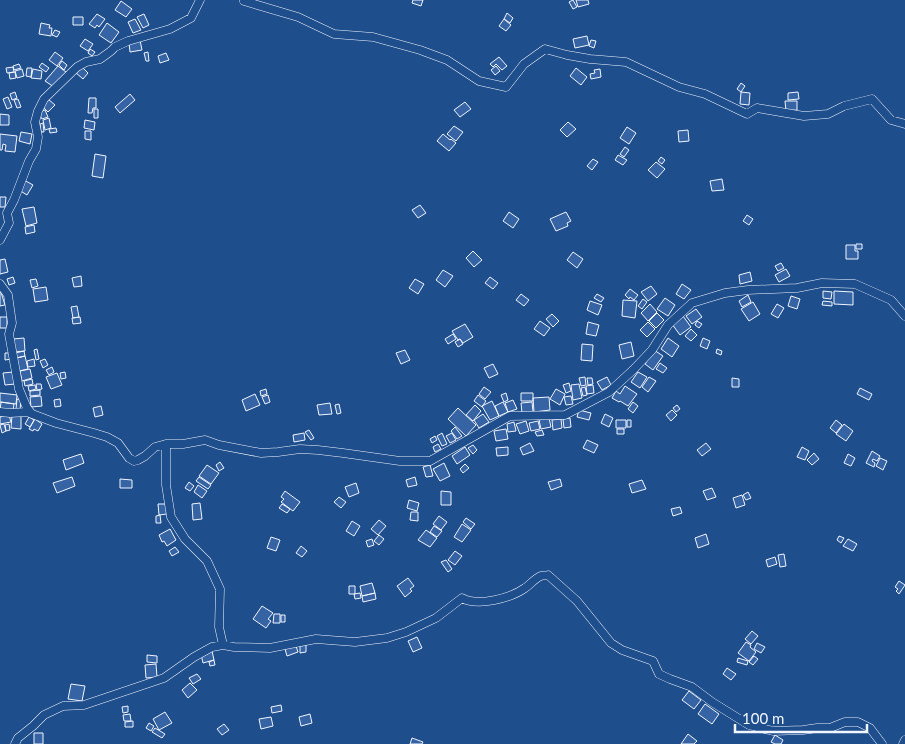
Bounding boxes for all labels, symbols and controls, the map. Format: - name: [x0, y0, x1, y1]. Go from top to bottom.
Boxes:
- scale bar: [735, 702, 868, 734]
- text: 100 m: [742, 709, 784, 727]

